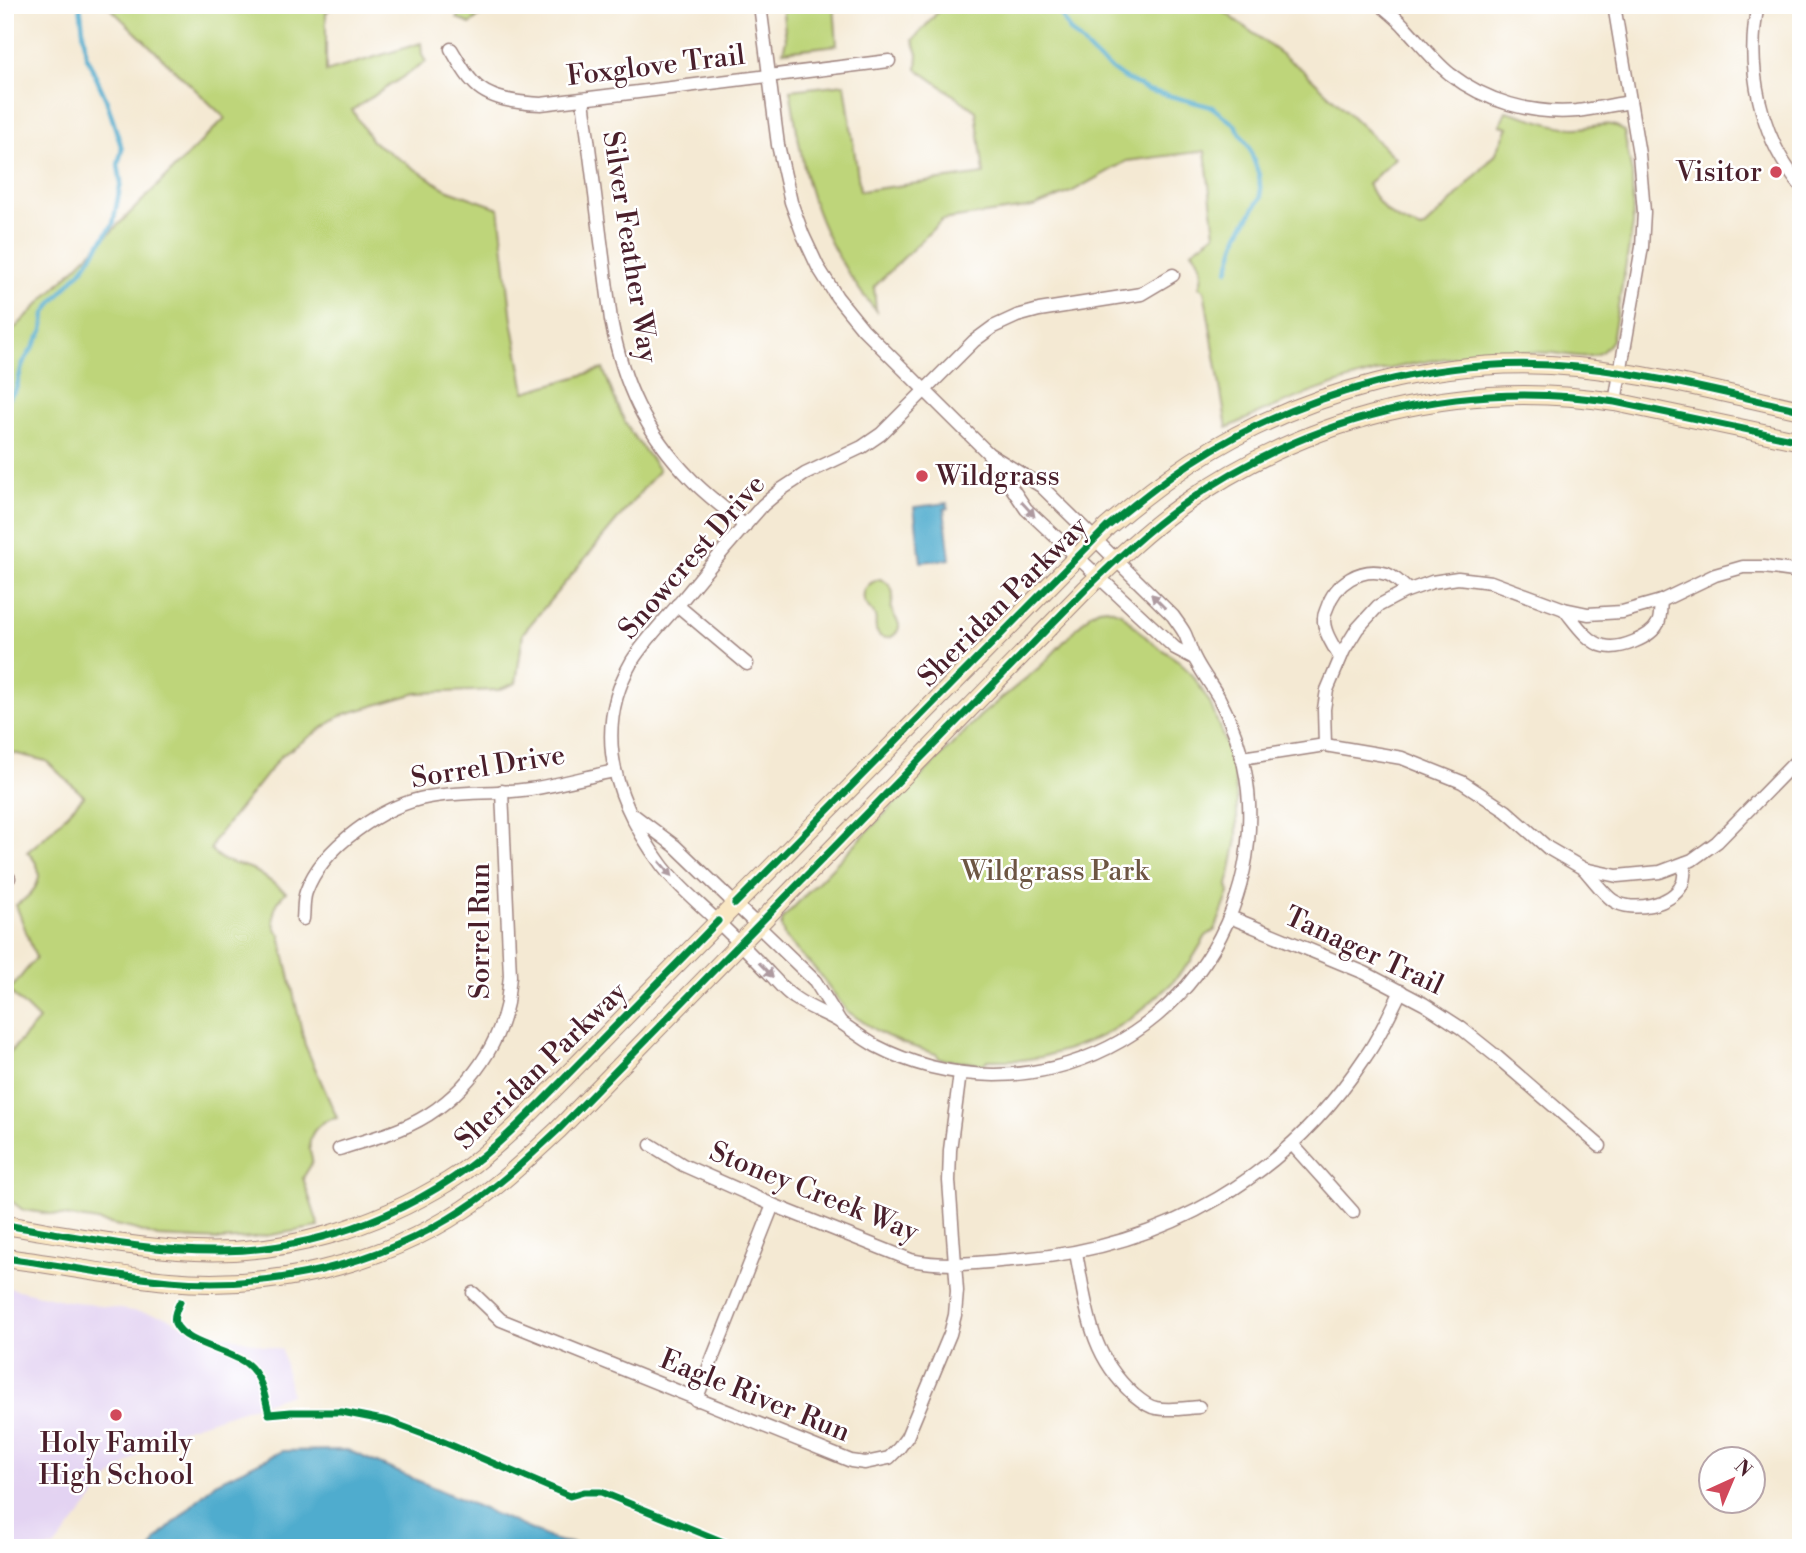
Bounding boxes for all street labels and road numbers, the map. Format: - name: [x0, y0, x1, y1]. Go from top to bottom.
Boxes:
- street label: Foxglove Trail: [565, 38, 747, 94]
- street label: Silver Feather Way: [594, 129, 666, 366]
- street label: Snowcrest Drive: [611, 468, 773, 646]
- street label: Sheridan Parkway: [911, 509, 1096, 694]
- street label: Sorrel Drive: [408, 738, 568, 796]
- street label: Sorrel Run: [463, 862, 498, 999]
- street label: Tanager Trail: [1279, 899, 1449, 1003]
- street label: Sheridan Parkway: [447, 974, 635, 1157]
- street label: Stoney Creek Way: [704, 1134, 924, 1250]
- street label: Eagle River Run: [655, 1342, 856, 1450]

